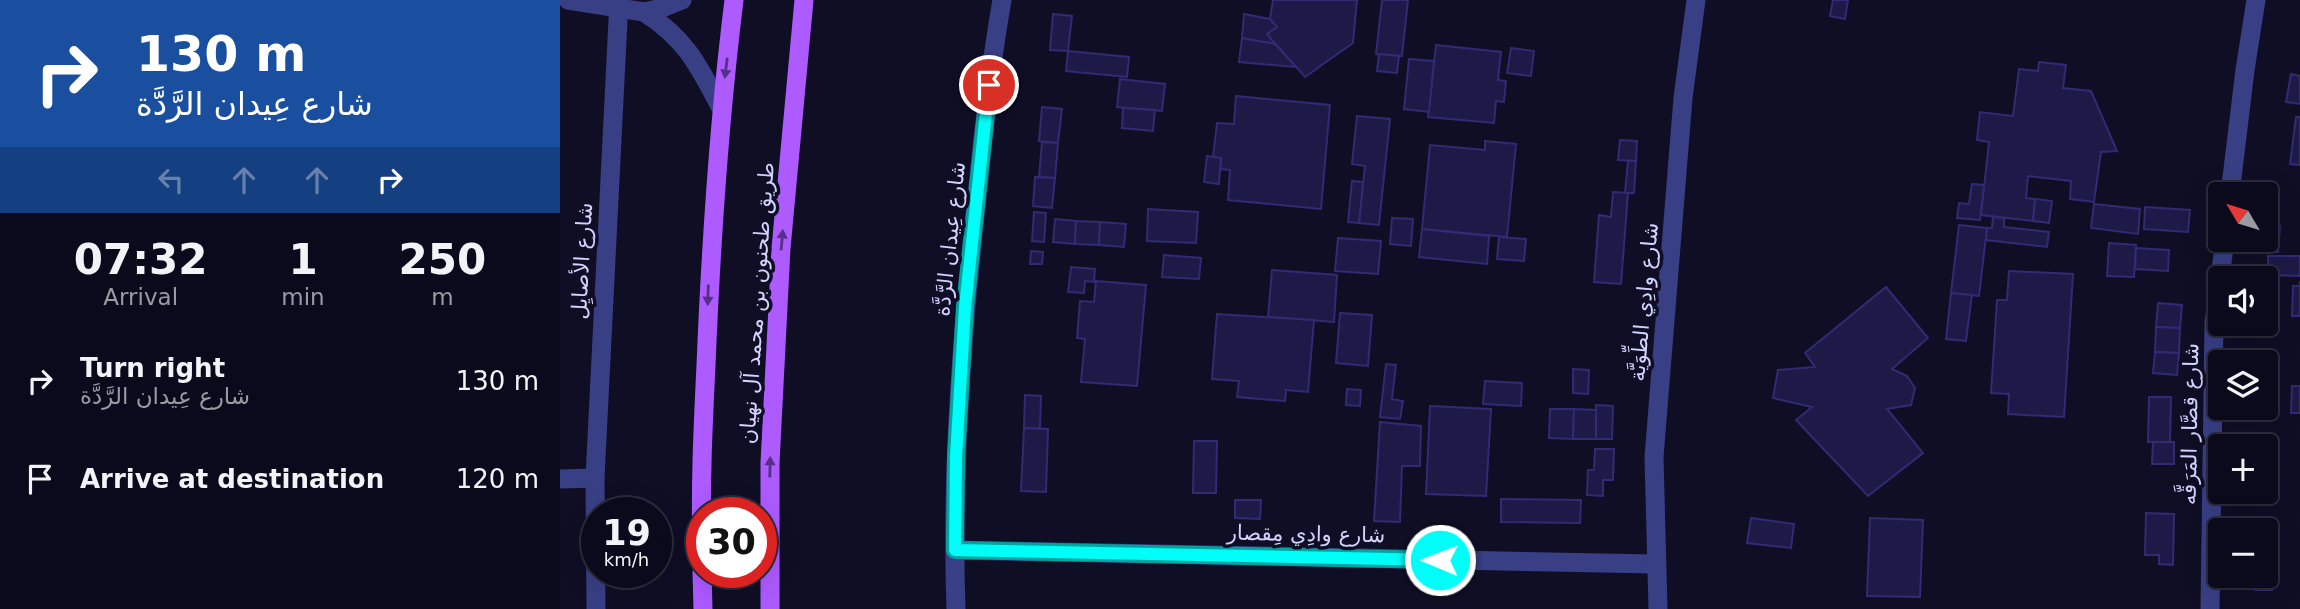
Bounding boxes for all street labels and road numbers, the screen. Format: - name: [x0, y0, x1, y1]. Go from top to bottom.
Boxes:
- street label: شارع عِيدان الرَّدَّة: [929, 160, 970, 318]
- street label: طريق طحنون بن محمد آل نهيان: [734, 161, 779, 445]
- street label: شارع الأصايِل: [566, 202, 599, 320]
- street label: شارع وادِي الطِّوَيَّة: [1618, 221, 1663, 382]
- street label: شارع قصَّار المَرَقَّه: [2172, 343, 2203, 505]
- street label: شارع وادِي مِقصار: [1226, 521, 1385, 547]

